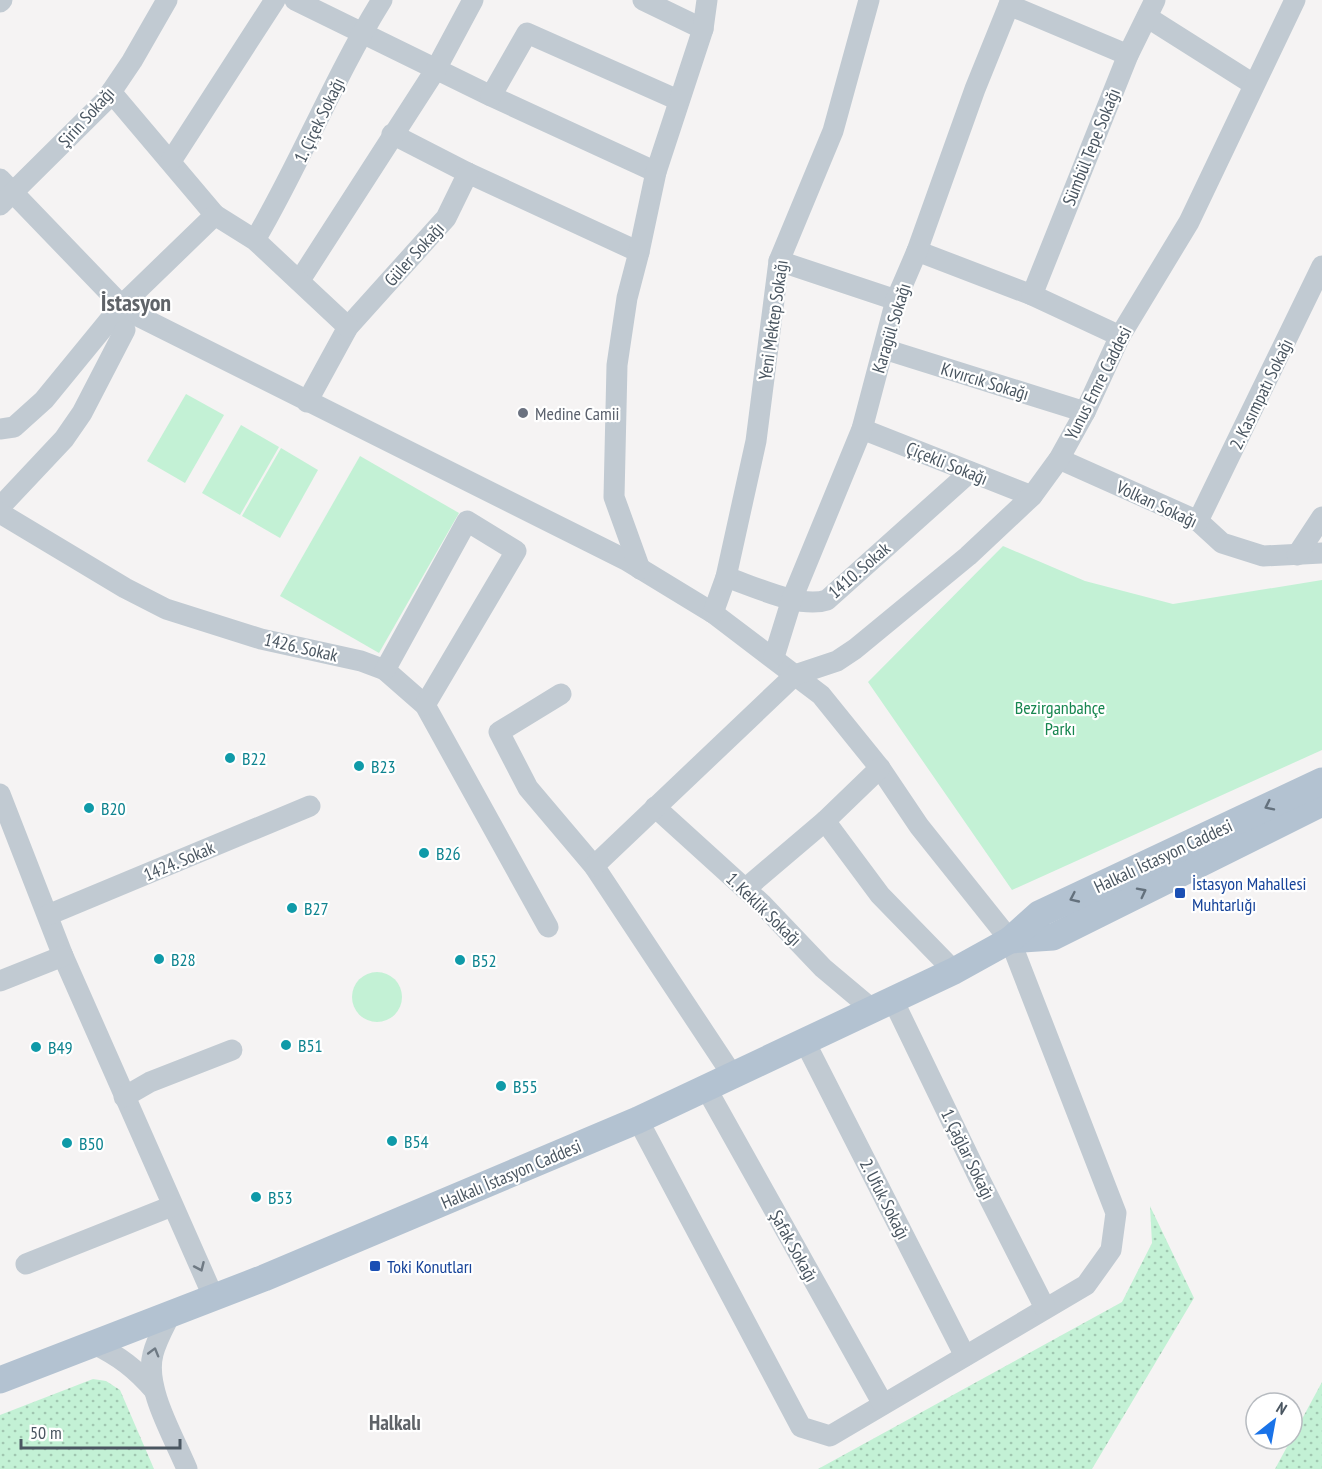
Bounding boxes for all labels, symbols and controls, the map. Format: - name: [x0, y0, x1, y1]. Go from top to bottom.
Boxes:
- street label: 1. Çiçek Sokağı: [289, 74, 349, 166]
- street label: Şirin Sokağı: [53, 82, 119, 152]
- street label: Sümbül Tepe Sokağı: [1057, 85, 1125, 209]
- street label: Güler Sokağı: [379, 217, 449, 291]
- street label: Yeni Mektep Sokağı: [753, 258, 793, 382]
- street label: Karagül Sokağı: [866, 280, 916, 376]
- district label: İstasyon: [101, 287, 171, 318]
- street label: Yunus Emre Caddesi: [1060, 322, 1136, 444]
- street label: 2. Kasımpatı Sokağı: [1224, 335, 1298, 453]
- street label: Kıvırcık Sokağı: [938, 357, 1032, 405]
- place label: Medine Camii: [535, 402, 620, 425]
- marker: Medine Camii: [516, 406, 530, 420]
- street label: Çiçekli Sokağı: [903, 436, 991, 490]
- street label: Volkan Sokağı: [1112, 475, 1201, 533]
- street label: 1410. Sokak: [823, 537, 895, 603]
- street label: 1426. Sokak: [262, 627, 340, 667]
- park label: Bezirganbahçe Parkı: [1015, 696, 1105, 740]
- place label: B22: [242, 747, 267, 770]
- marker: B22: [223, 751, 237, 765]
- place label: B23: [371, 755, 396, 778]
- marker: B23: [352, 759, 366, 773]
- place label: B20: [101, 797, 126, 820]
- one-way arrow: [1265, 799, 1276, 811]
- marker: B20: [82, 801, 96, 815]
- street label: Halkalı İstasyon Caddesi: [1090, 814, 1236, 898]
- street label: 1424. Sokak: [140, 836, 218, 886]
- place label: B26: [436, 842, 461, 865]
- marker: B26: [417, 846, 431, 860]
- street label: 1. Keklik Sokağı: [721, 867, 807, 951]
- place label: İstasyon Mahallesi Muhtarlığı: [1192, 872, 1306, 916]
- marker: İstasyon Mahallesi Muhtarlığı: [1173, 886, 1187, 900]
- one-way arrow: [1136, 888, 1147, 900]
- one-way arrow: [1069, 891, 1080, 903]
- place label: B27: [304, 897, 329, 920]
- marker: B27: [285, 901, 299, 915]
- place label: B28: [171, 948, 196, 971]
- place label: B52: [472, 949, 497, 972]
- marker: B28: [152, 952, 166, 966]
- marker: B52: [453, 953, 467, 967]
- place label: B51: [298, 1034, 323, 1057]
- place label: B49: [48, 1036, 73, 1059]
- marker: B51: [279, 1038, 293, 1052]
- marker: B49: [29, 1040, 43, 1054]
- place label: B55: [513, 1075, 538, 1098]
- marker: B55: [494, 1079, 508, 1093]
- street label: 1. Çağlar Sokağı: [936, 1105, 1000, 1203]
- place label: B54: [404, 1130, 429, 1153]
- place label: B50: [79, 1132, 104, 1155]
- marker: B54: [385, 1134, 399, 1148]
- street label: Halkalı İstasyon Caddesi: [437, 1134, 585, 1214]
- marker: B50: [60, 1136, 74, 1150]
- street label: 2. Ufuk Sokağı: [855, 1155, 915, 1243]
- place label: B53: [268, 1186, 293, 1209]
- marker: B53: [249, 1190, 263, 1204]
- street label: Şafak Sokağı: [765, 1206, 823, 1286]
- place label: Toki Konutları: [387, 1255, 473, 1278]
- marker: Toki Konutları: [368, 1259, 382, 1273]
- one-way arrow: [193, 1260, 205, 1271]
- one-way arrow: [147, 1347, 159, 1358]
- north arrow: [1244, 1391, 1304, 1451]
- text: N: [1273, 1397, 1291, 1419]
- district label: Halkalı: [369, 1409, 421, 1436]
- scale bar: [21, 1412, 180, 1450]
- text: 50 m: [30, 1421, 62, 1444]

